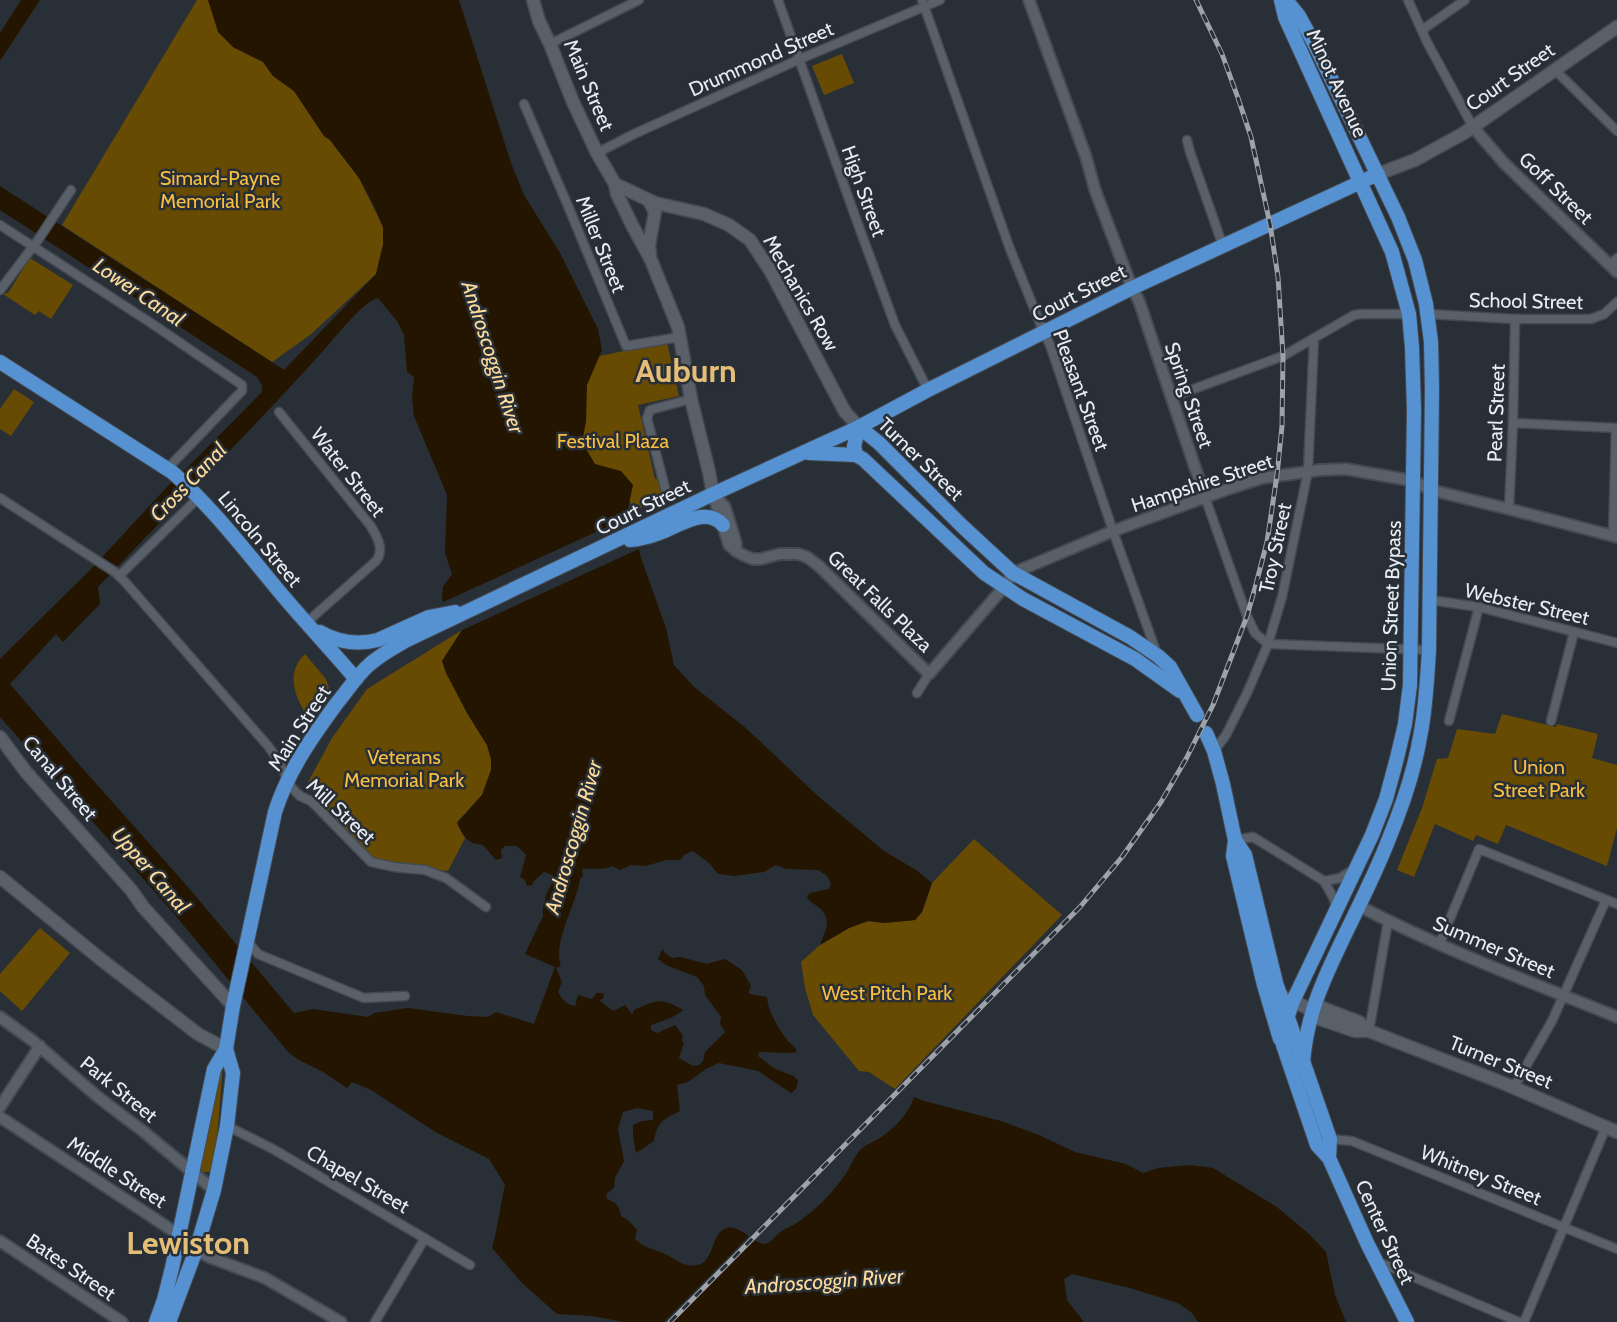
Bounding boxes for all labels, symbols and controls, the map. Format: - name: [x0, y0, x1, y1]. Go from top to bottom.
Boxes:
- street label: Drummond Street: [685, 16, 837, 102]
- street label: Minot Avenue: [1301, 25, 1373, 141]
- street label: Main Street: [559, 36, 619, 135]
- street label: Court Street: [1461, 38, 1559, 116]
- street label: High Street: [836, 142, 892, 240]
- street label: Goff Street: [1514, 147, 1598, 229]
- park label: Simard-Payne Memorial Park: [160, 166, 280, 213]
- street label: Miller Street: [571, 192, 631, 296]
- street label: Mechanics Row: [758, 231, 844, 356]
- water label: Lower Canal: [89, 252, 189, 332]
- street label: Court Street: [1028, 259, 1130, 327]
- water label: Androscoggin River: [456, 277, 530, 438]
- street label: School Street: [1469, 288, 1584, 314]
- street label: Pleasant Street: [1048, 326, 1114, 454]
- street label: Spring Street: [1160, 339, 1218, 451]
- district label: Auburn: [635, 351, 737, 390]
- street label: Pearl Street: [1482, 363, 1510, 462]
- street label: Turner Street: [873, 412, 969, 506]
- street label: Water Street: [306, 423, 390, 522]
- park label: Festival Plaza: [557, 429, 670, 453]
- water label: Cross Canal: [144, 437, 232, 527]
- street label: Hampshire Street: [1128, 449, 1276, 517]
- street label: Court Street: [592, 474, 695, 540]
- street label: Lincoln Street: [213, 486, 307, 592]
- street label: Troy Street: [1254, 500, 1296, 595]
- street label: Union Street Bypass: [1376, 520, 1406, 692]
- street label: Great Falls Plaza: [823, 545, 938, 657]
- street label: Webster Street: [1462, 578, 1592, 630]
- street label: Main Street: [263, 681, 336, 775]
- street label: Canal Street: [18, 731, 103, 825]
- park label: Veterans Memorial Park: [344, 745, 464, 792]
- park label: Union Street Park: [1493, 755, 1585, 802]
- water label: Androscoggin River: [539, 756, 607, 918]
- street label: Mill Street: [302, 773, 381, 849]
- water label: Upper Canal: [107, 822, 195, 918]
- street label: Summer Street: [1430, 911, 1559, 983]
- park label: West Pitch Park: [822, 981, 952, 1005]
- street label: Turner Street: [1446, 1030, 1556, 1094]
- street label: Park Street: [76, 1051, 162, 1127]
- street label: Middle Street: [63, 1131, 171, 1213]
- street label: Chapel Street: [302, 1140, 414, 1218]
- street label: Whitney Street: [1417, 1140, 1545, 1210]
- street label: Center Street: [1350, 1176, 1420, 1288]
- district label: Lewiston: [126, 1223, 250, 1262]
- street label: Bates Street: [22, 1228, 120, 1306]
- water label: Androscoggin River: [743, 1263, 906, 1299]

